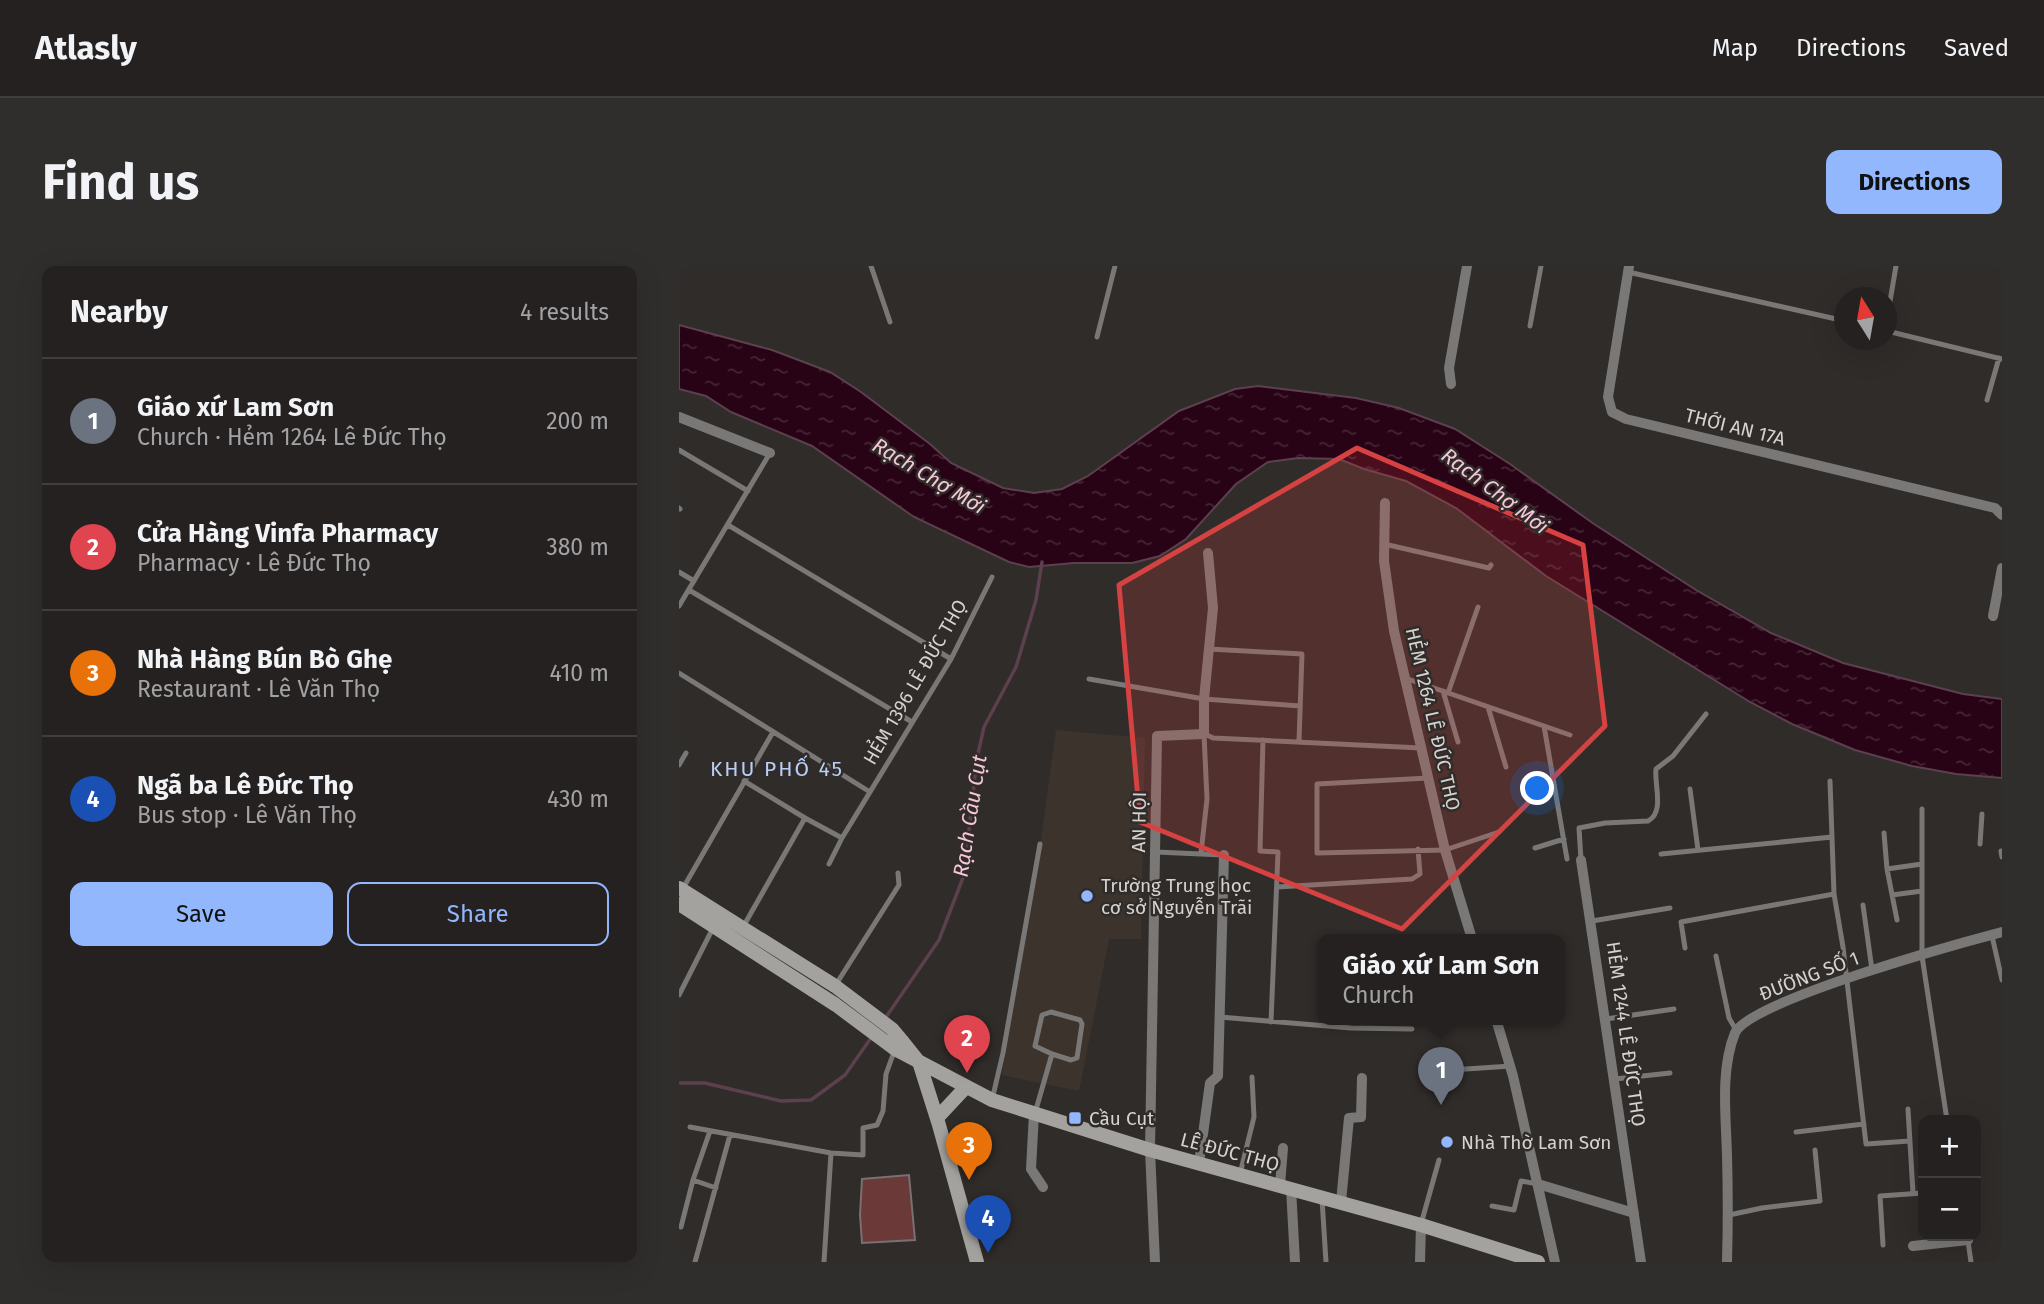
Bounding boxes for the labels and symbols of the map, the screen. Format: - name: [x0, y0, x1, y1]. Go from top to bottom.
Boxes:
- north arrow: [1834, 287, 1897, 350]
- street label: THỚI AN 17A: [1682, 403, 1788, 451]
- water label: Rạch Chợ Mới: [868, 432, 991, 520]
- water label: Rạch Chợ Mới: [1436, 442, 1554, 540]
- street label: HẺM 1396 LÊ ĐỨC THỌ: [858, 595, 972, 769]
- street label: HẺM 1264 LÊ ĐỨC THỌ: [1401, 625, 1465, 813]
- water label: Rạch Cầu Cụt: [948, 753, 993, 879]
- district label: KHU PHỐ 45: [710, 754, 844, 782]
- your location: [1520, 771, 1554, 805]
- street label: AN HỘI: [1127, 792, 1151, 852]
- place label: Trường Trung học cơ sở Nguyễn Trãi: [1101, 874, 1252, 919]
- marker: Trường Trung học cơ sở Nguyễn Trãi: [1079, 888, 1095, 904]
- street label: HẺM 1244 LÊ ĐỨC THỌ: [1602, 940, 1650, 1128]
- street label: ĐƯỜNG SỐ 1: [1755, 945, 1862, 1006]
- pin: 2: [944, 1015, 990, 1073]
- pin: 1: [1418, 1047, 1464, 1105]
- place label: Cầu Cụt: [1089, 1107, 1154, 1130]
- marker: Cầu Cụt: [1067, 1110, 1083, 1126]
- pin: 3: [946, 1122, 992, 1180]
- street label: LÊ ĐỨC THỌ: [1178, 1128, 1282, 1176]
- place label: Nhà Thờ Lam Sơn: [1461, 1131, 1612, 1154]
- marker: Nhà Thờ Lam Sơn: [1439, 1134, 1455, 1150]
- pin: 4: [965, 1195, 1011, 1253]

